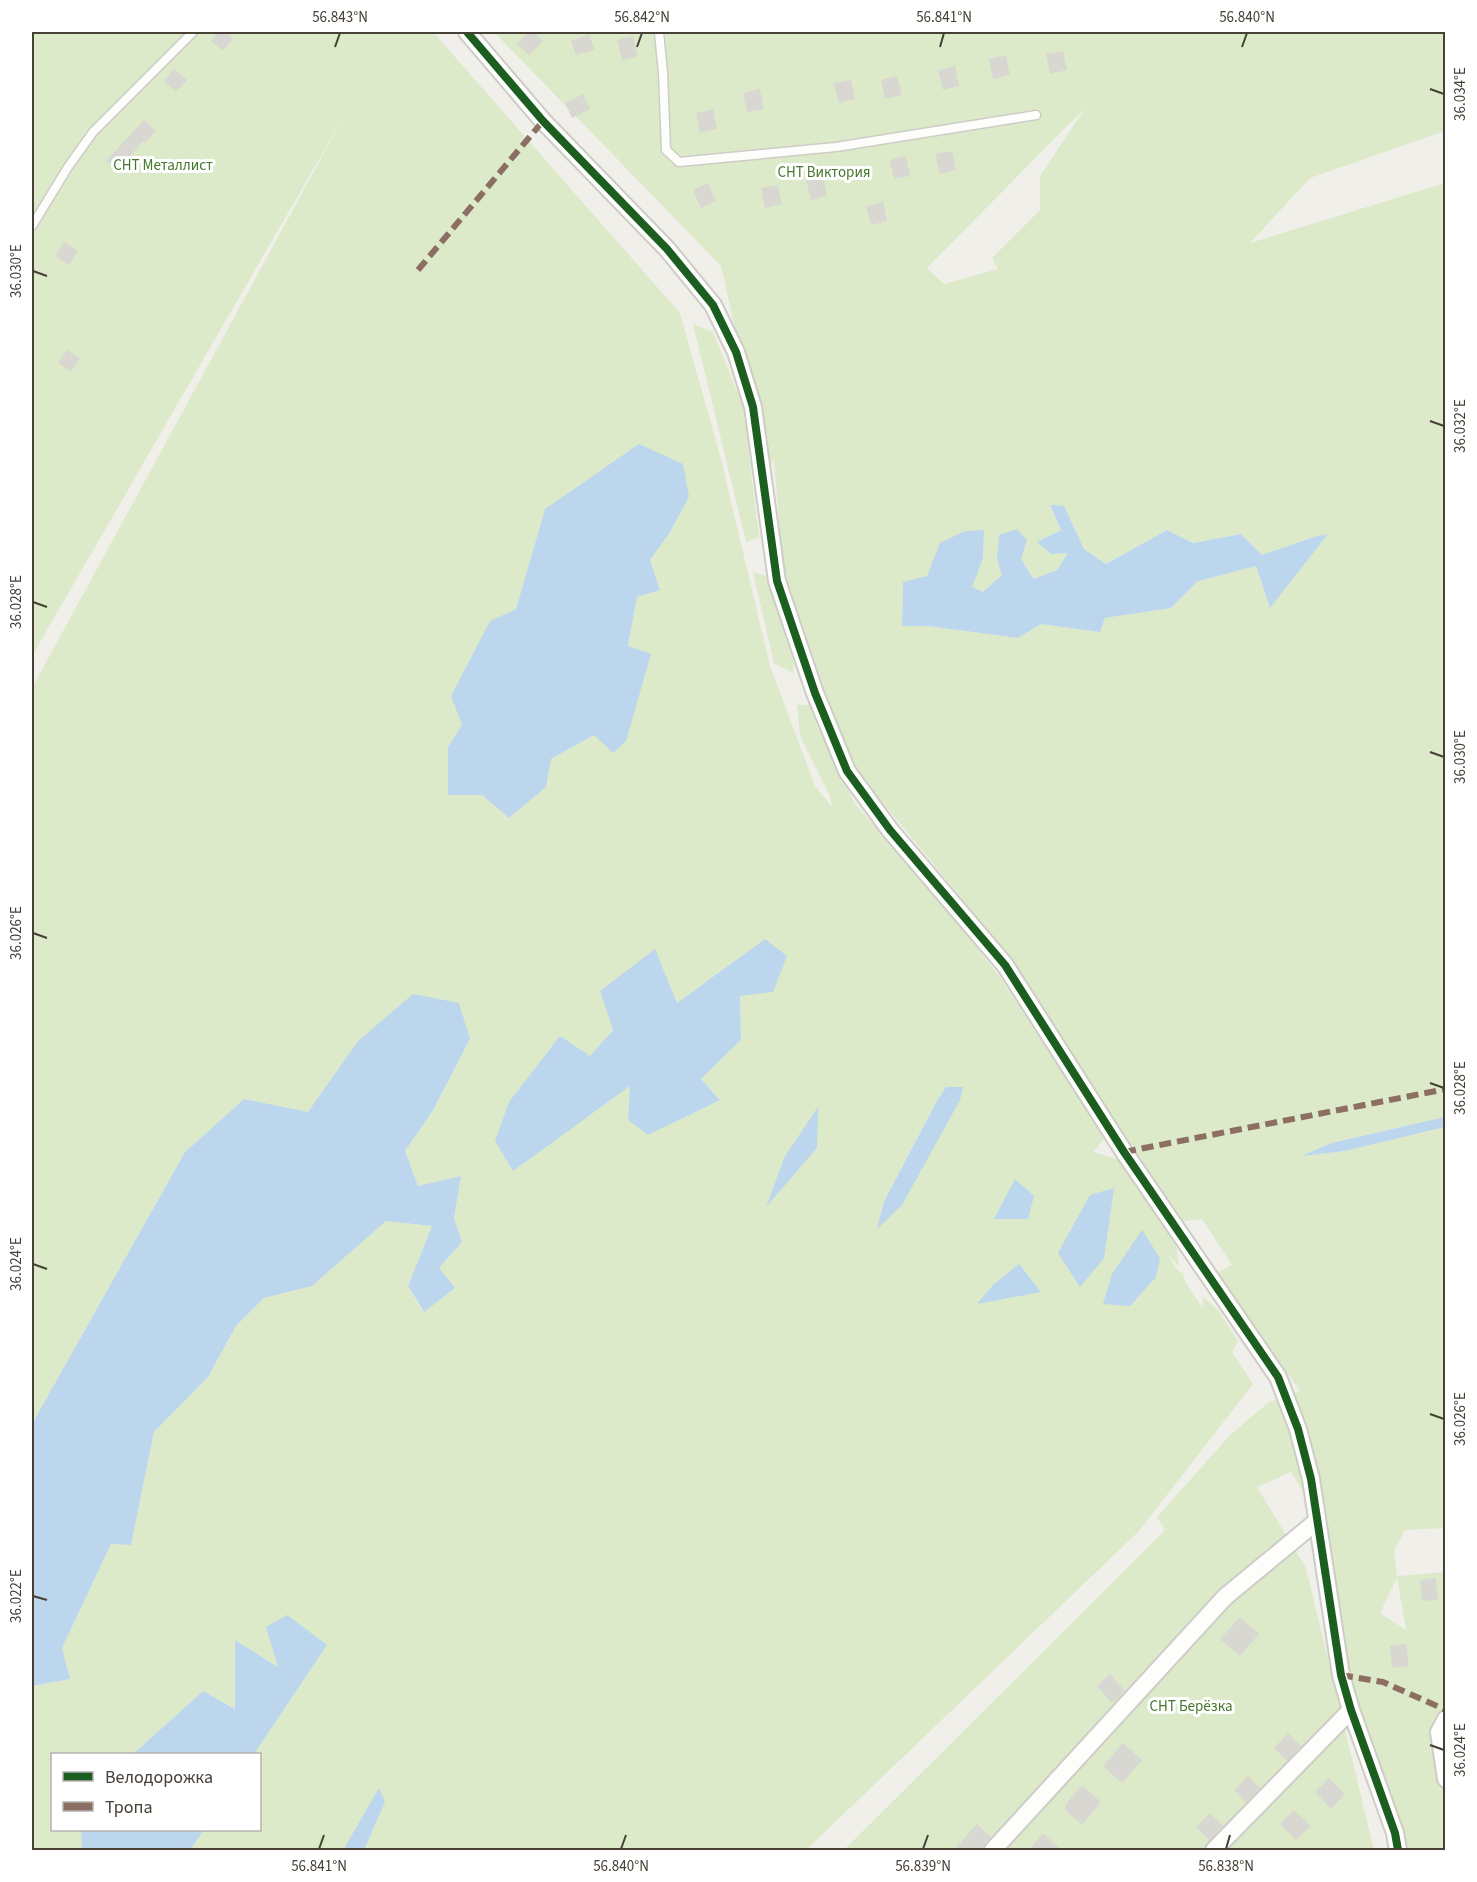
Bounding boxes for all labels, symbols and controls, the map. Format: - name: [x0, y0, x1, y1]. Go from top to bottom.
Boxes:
- text: 56.843°N: [312, 7, 368, 28]
- text: 56.842°N: [614, 7, 670, 28]
- text: 56.841°N: [916, 7, 972, 28]
- text: 56.840°N: [1219, 7, 1275, 28]
- text: 36.034°E: [1450, 67, 1471, 121]
- park label: СНТ Металлист: [113, 155, 213, 176]
- park label: СНТ Виктория: [777, 162, 871, 183]
- text: 36.030°E: [6, 244, 27, 298]
- text: 36.032°E: [1450, 399, 1471, 453]
- text: 36.028°E: [6, 575, 27, 629]
- text: 36.030°E: [1450, 730, 1471, 784]
- text: 36.026°E: [6, 906, 27, 960]
- text: 36.028°E: [1450, 1061, 1471, 1115]
- text: 36.024°E: [6, 1237, 27, 1291]
- text: 36.026°E: [1450, 1392, 1471, 1446]
- text: 36.022°E: [6, 1569, 27, 1623]
- park label: СНТ Берёзка: [1150, 1696, 1232, 1717]
- text: 36.024°E: [1450, 1723, 1471, 1777]
- legend: [51, 1753, 261, 1831]
- text: Велодорожка: [105, 1765, 213, 1790]
- text: Тропа: [105, 1795, 153, 1820]
- text: 56.841°N: [291, 1856, 347, 1877]
- text: 56.840°N: [593, 1856, 649, 1877]
- text: 56.839°N: [895, 1856, 951, 1877]
- text: 56.838°N: [1198, 1856, 1254, 1877]

